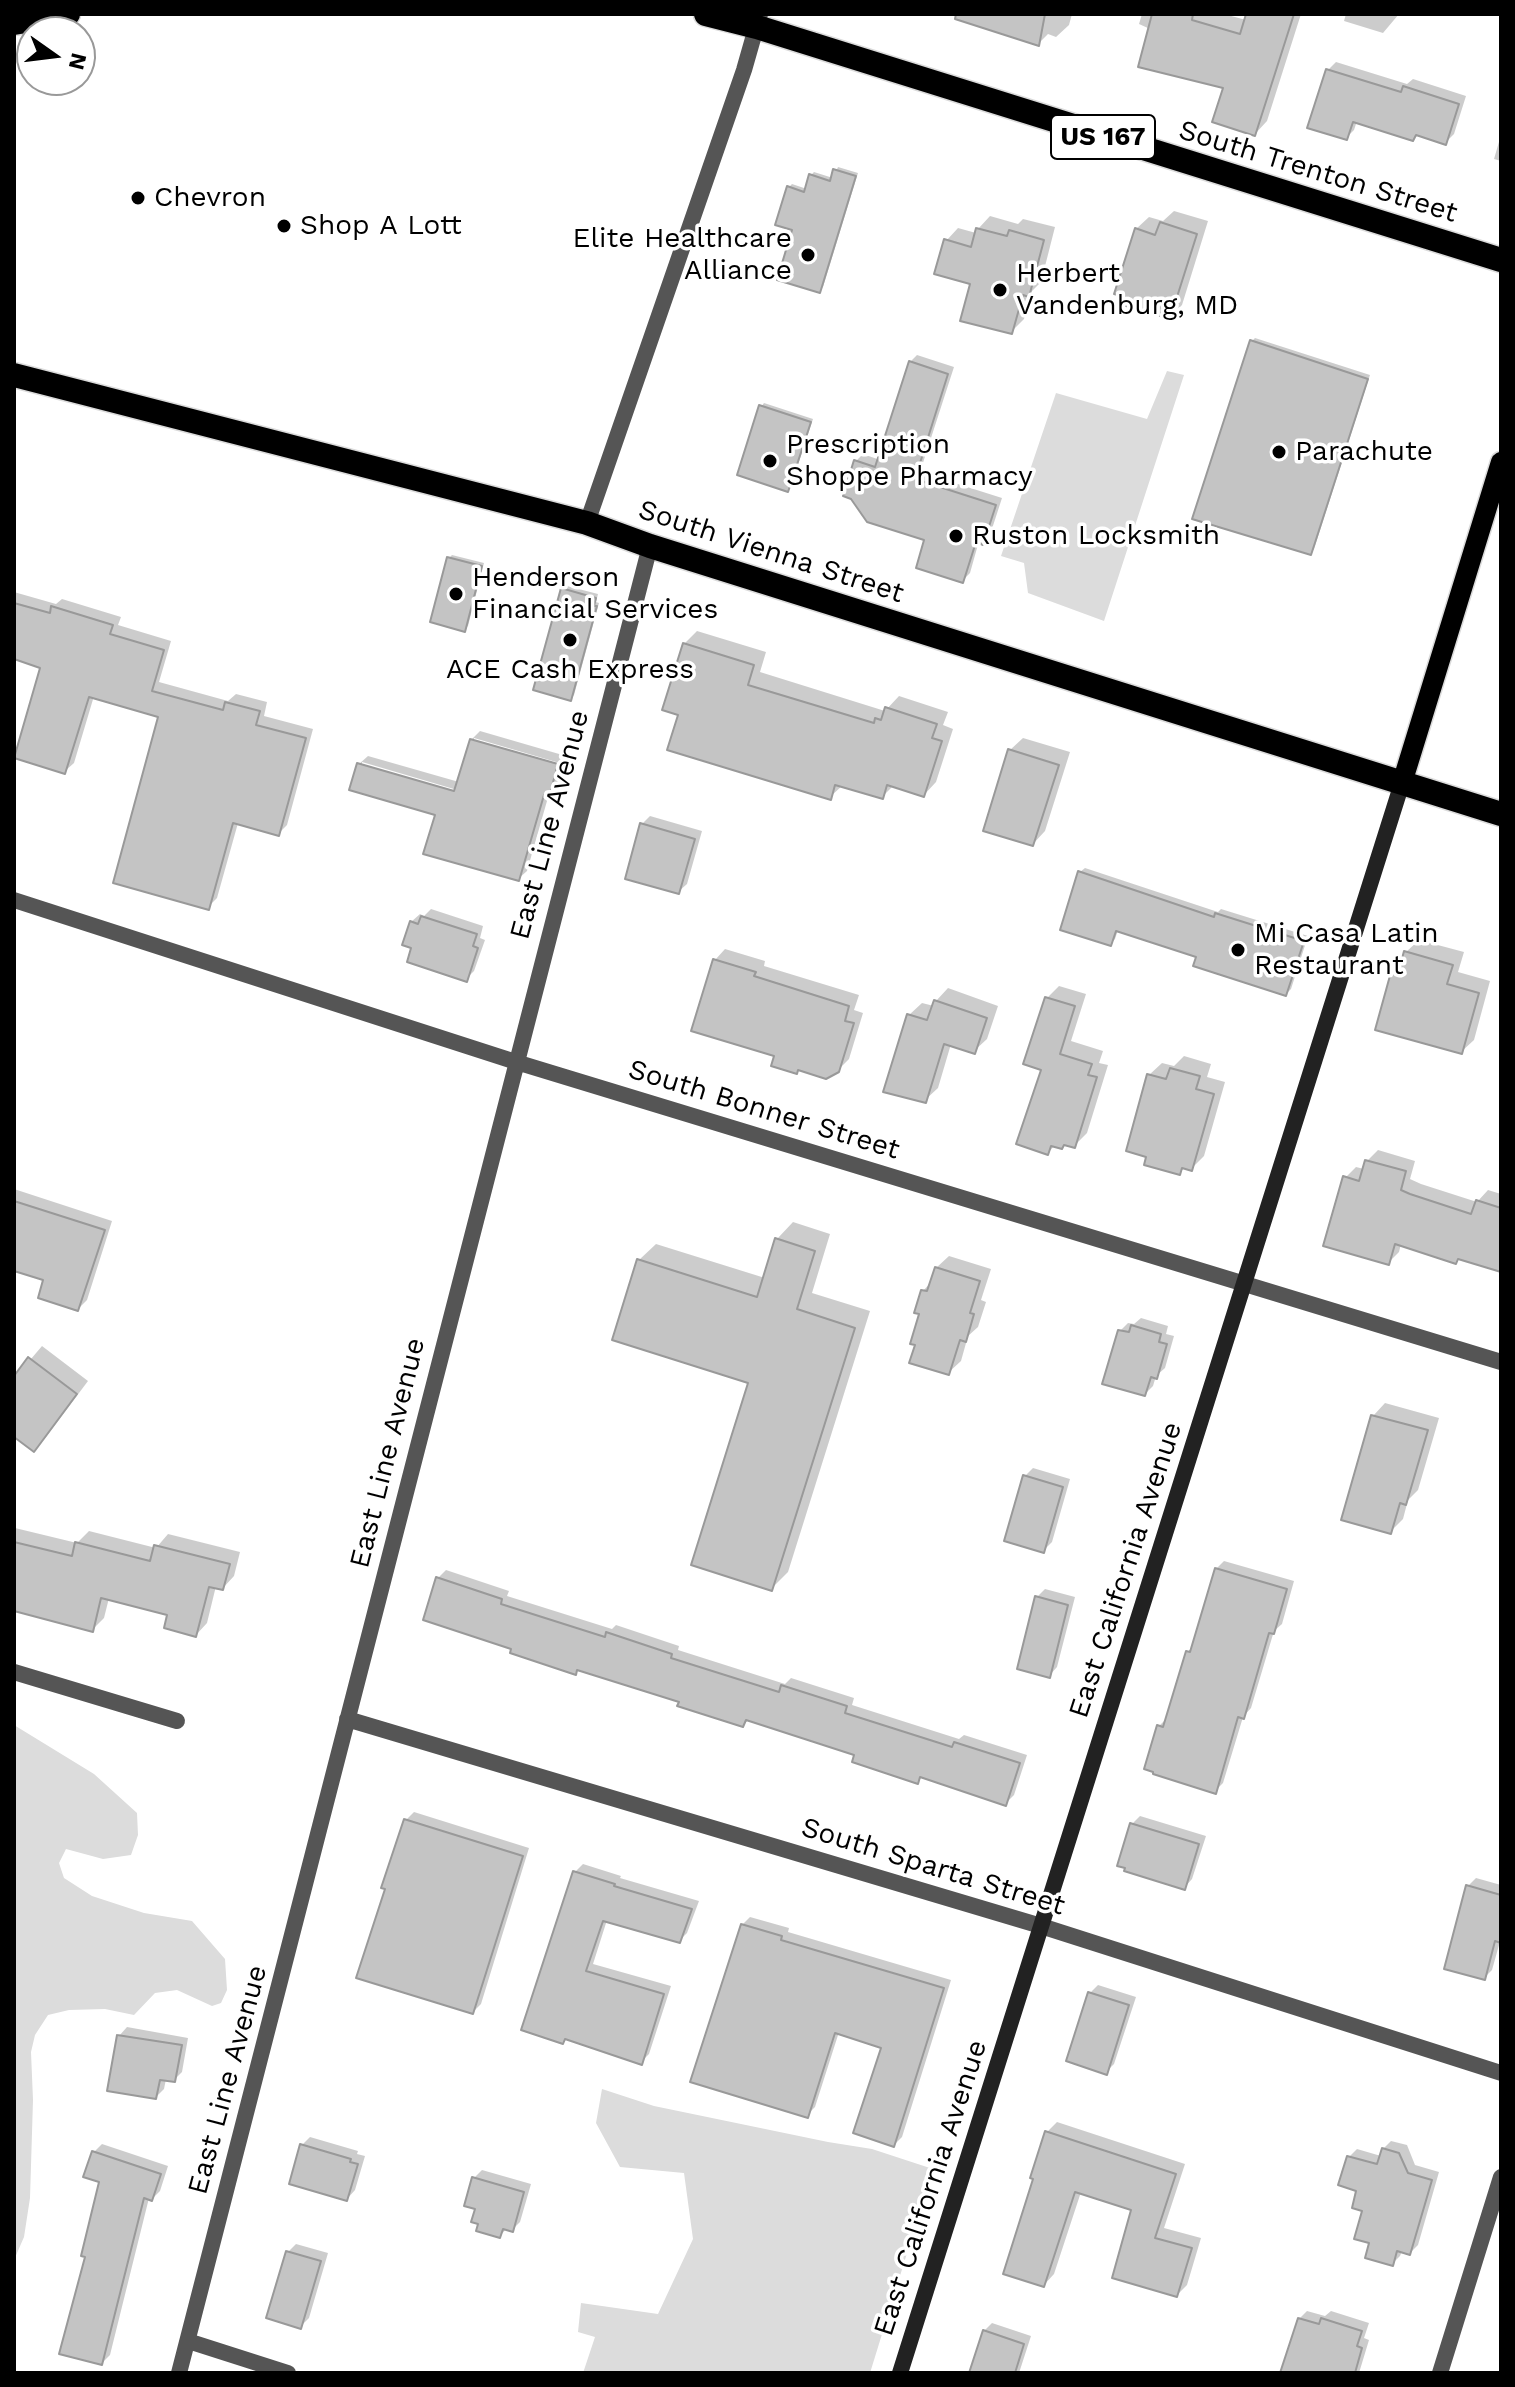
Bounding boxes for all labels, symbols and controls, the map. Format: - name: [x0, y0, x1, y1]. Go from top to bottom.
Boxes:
- north arrow: [16, 16, 96, 96]
- text: N: [64, 51, 92, 72]
- street label: South Trenton Street: [1175, 114, 1461, 230]
- road number: US 167: [1051, 115, 1155, 159]
- place label: Chevron: [154, 181, 266, 215]
- marker: Chevron: [129, 189, 147, 207]
- place label: Shop A Lott: [300, 209, 462, 243]
- marker: Shop A Lott: [275, 217, 293, 235]
- place label: Elite Healthcare Alliance: [573, 222, 792, 288]
- marker: Elite Healthcare Alliance: [799, 246, 817, 264]
- place label: Herbert Vandenburg, MD: [1016, 257, 1238, 323]
- marker: Herbert Vandenburg, MD: [991, 281, 1009, 299]
- place label: Prescription Shoppe Pharmacy: [786, 428, 1033, 494]
- place label: Parachute: [1295, 435, 1433, 469]
- marker: Parachute: [1270, 443, 1288, 461]
- marker: Prescription Shoppe Pharmacy: [761, 452, 779, 470]
- street label: South Vienna Street: [634, 493, 908, 611]
- place label: Ruston Locksmith: [972, 519, 1220, 553]
- marker: Ruston Locksmith: [947, 527, 965, 545]
- place label: Henderson Financial Services: [472, 561, 718, 627]
- marker: Henderson Financial Services: [447, 585, 465, 603]
- marker: ACE Cash Express: [561, 631, 579, 649]
- place label: ACE Cash Express: [446, 653, 694, 687]
- street label: East Line Avenue: [503, 707, 597, 943]
- place label: Mi Casa Latin Restaurant: [1254, 917, 1439, 983]
- marker: Mi Casa Latin Restaurant: [1229, 941, 1247, 959]
- street label: South Bonner Street: [624, 1053, 904, 1167]
- street label: East Line Avenue: [343, 1334, 433, 1572]
- street label: East California Avenue: [1062, 1418, 1190, 1722]
- street label: South Sparta Street: [797, 1811, 1069, 1923]
- street label: East Line Avenue: [181, 1962, 275, 2198]
- street label: East California Avenue: [867, 2036, 995, 2340]

